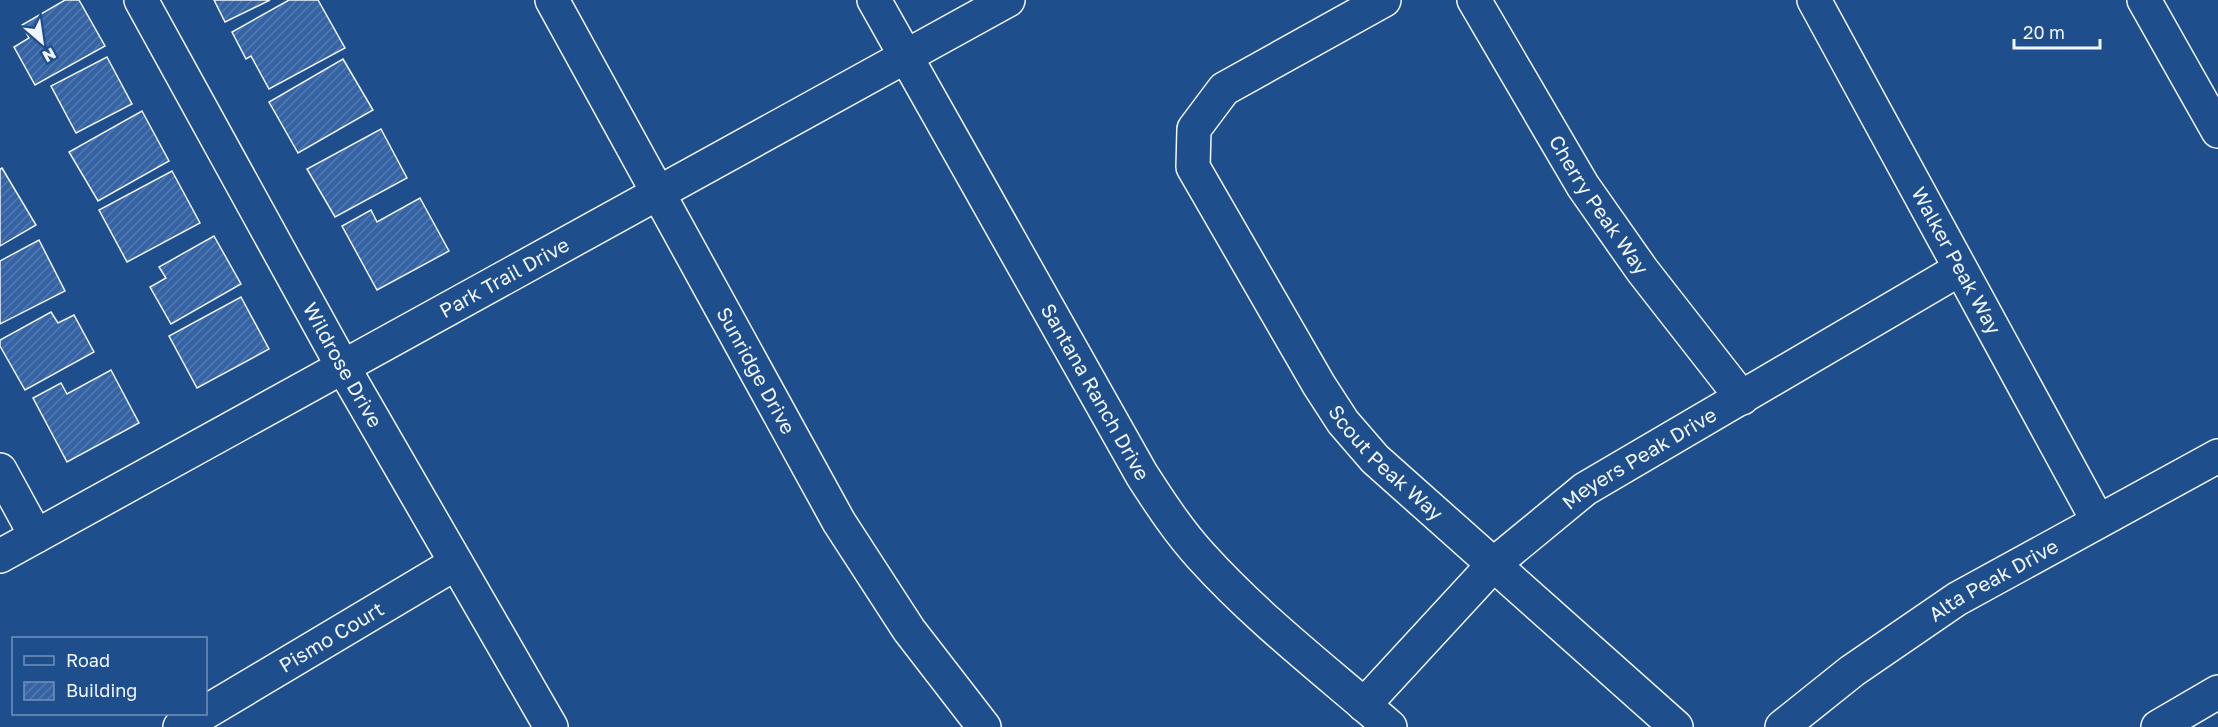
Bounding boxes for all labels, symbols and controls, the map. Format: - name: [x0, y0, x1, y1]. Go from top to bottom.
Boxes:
- north arrow: [12, 12, 72, 72]
- scale bar: [2014, 12, 2100, 50]
- text: 20 m: [2023, 21, 2065, 43]
- text: N: [39, 43, 59, 67]
- street label: Cherry Peak Way: [1545, 130, 1654, 279]
- street label: Walker Peak Way: [1907, 183, 2007, 338]
- street label: Park Trail Drive: [435, 232, 573, 322]
- street label: Wildrose Drive: [299, 298, 388, 431]
- street label: Santana Ranch Drive: [1037, 299, 1155, 484]
- street label: Sunridge Drive: [712, 303, 801, 438]
- street label: Scout Peak Way: [1324, 400, 1448, 525]
- street label: Meyers Peak Drive: [1557, 402, 1720, 514]
- street label: Alta Peak Drive: [1924, 533, 2062, 626]
- street label: Pismo Court: [274, 596, 388, 677]
- legend: [12, 637, 207, 715]
- text: Road: [66, 649, 110, 671]
- text: Building: [66, 679, 137, 701]

